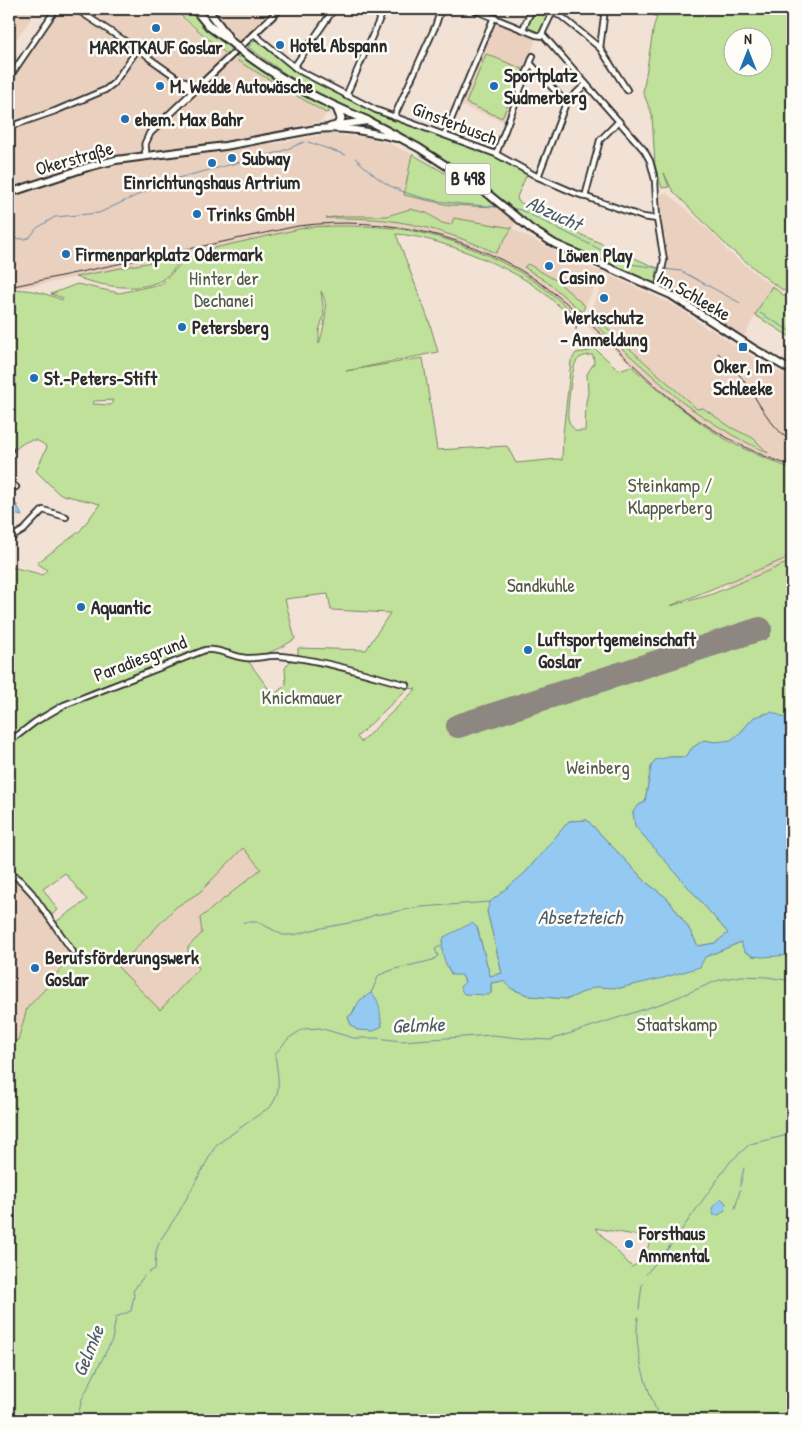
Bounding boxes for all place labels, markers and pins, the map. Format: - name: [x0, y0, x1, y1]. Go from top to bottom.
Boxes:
- marker: MARKTKAUF Goslar: [150, 22, 162, 34]
- place label: Hotel Abspann: [290, 32, 388, 59]
- place label: MARKTKAUF Goslar: [89, 34, 223, 60]
- marker: Hotel Abspann: [274, 39, 286, 51]
- place label: Sportplatz Sudmerberg: [504, 62, 587, 111]
- place label: M. Wedde Autowäsche: [170, 73, 314, 99]
- marker: M. Wedde Autowäsche: [154, 80, 166, 92]
- marker: Sportplatz Sudmerberg: [488, 80, 500, 92]
- place label: ehem. Max Bahr: [135, 106, 244, 132]
- marker: ehem. Max Bahr: [119, 113, 131, 125]
- place label: Subway: [242, 145, 290, 172]
- marker: Subway: [226, 152, 238, 164]
- marker: Einrichtungshaus Artrium: [206, 157, 218, 169]
- place label: Einrichtungshaus Artrium: [124, 169, 300, 196]
- place label: Trinks GmbH: [206, 201, 294, 227]
- marker: Trinks GmbH: [191, 208, 203, 220]
- place label: Firmenparkplatz Odermark: [75, 241, 263, 268]
- place label: Löwen Play Casino: [559, 242, 633, 290]
- marker: Firmenparkplatz Odermark: [60, 248, 72, 260]
- marker: Löwen Play Casino: [543, 260, 555, 272]
- marker: Werkschutz - Anmeldung: [598, 292, 610, 304]
- place label: Werkschutz - Anmeldung: [560, 304, 648, 353]
- place label: Petersberg: [192, 314, 269, 341]
- marker: Petersberg: [176, 321, 188, 333]
- marker: Oker, Im Schleeke: [737, 341, 749, 353]
- place label: Oker, Im Schleeke: [713, 353, 773, 401]
- place label: St.-Peters-Stift: [44, 365, 158, 391]
- marker: St.-Peters-Stift: [28, 372, 40, 384]
- place label: Aquantic: [91, 594, 151, 621]
- marker: Aquantic: [75, 601, 87, 613]
- place label: Luftsportgemeinschaft Goslar: [538, 626, 697, 674]
- marker: Luftsportgemeinschaft Goslar: [522, 644, 534, 656]
- place label: Berufsförderungswerk Goslar: [45, 944, 199, 992]
- marker: Berufsförderungswerk Goslar: [29, 962, 41, 974]
- place label: Forsthaus Ammental: [638, 1220, 710, 1268]
- marker: Forsthaus Ammental: [623, 1238, 635, 1250]

